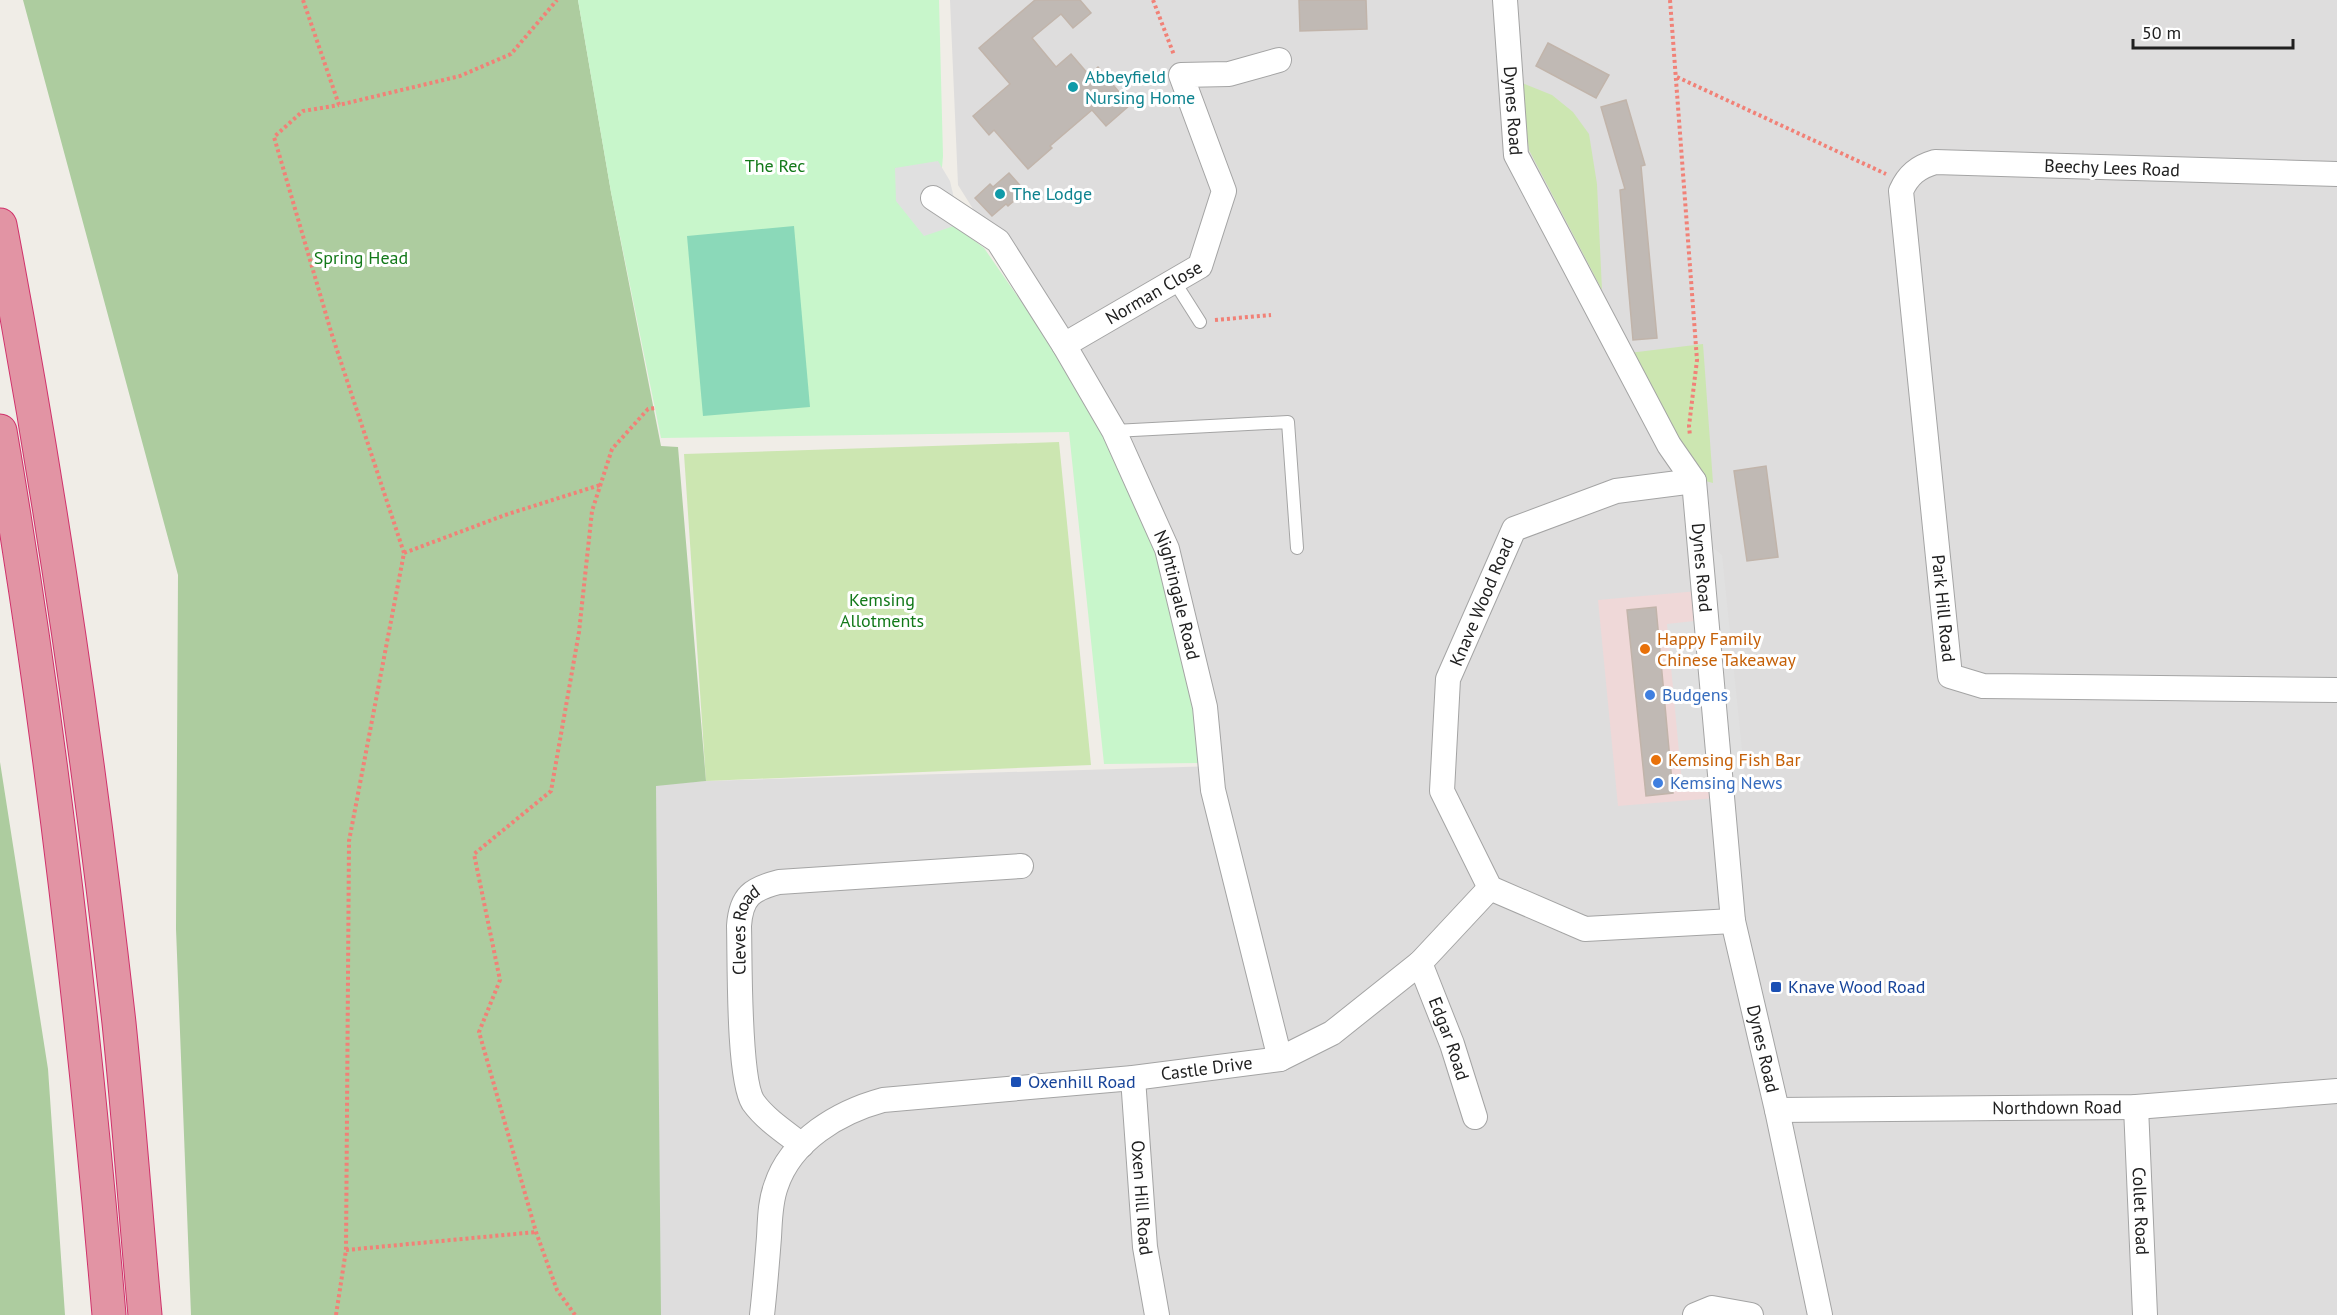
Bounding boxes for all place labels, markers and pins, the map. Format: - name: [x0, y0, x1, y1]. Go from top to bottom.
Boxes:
- place label: Abbeyfield Nursing Home: [1085, 65, 1195, 109]
- marker: Abbeyfield Nursing Home: [1066, 80, 1080, 94]
- place label: The Lodge: [1012, 182, 1092, 205]
- marker: The Lodge: [993, 187, 1007, 201]
- place label: Happy Family Chinese Takeaway: [1657, 627, 1797, 671]
- marker: Happy Family Chinese Takeaway: [1638, 642, 1652, 656]
- place label: Budgens: [1662, 683, 1728, 706]
- marker: Budgens: [1643, 688, 1657, 702]
- place label: Kemsing Fish Bar: [1668, 748, 1801, 771]
- marker: Kemsing Fish Bar: [1649, 753, 1663, 767]
- place label: Kemsing News: [1670, 771, 1782, 794]
- marker: Kemsing News: [1651, 776, 1665, 790]
- place label: Knave Wood Road: [1788, 975, 1925, 998]
- marker: Knave Wood Road: [1769, 980, 1783, 994]
- place label: Oxenhill Road: [1028, 1070, 1136, 1093]
- marker: Oxenhill Road: [1009, 1075, 1023, 1089]

